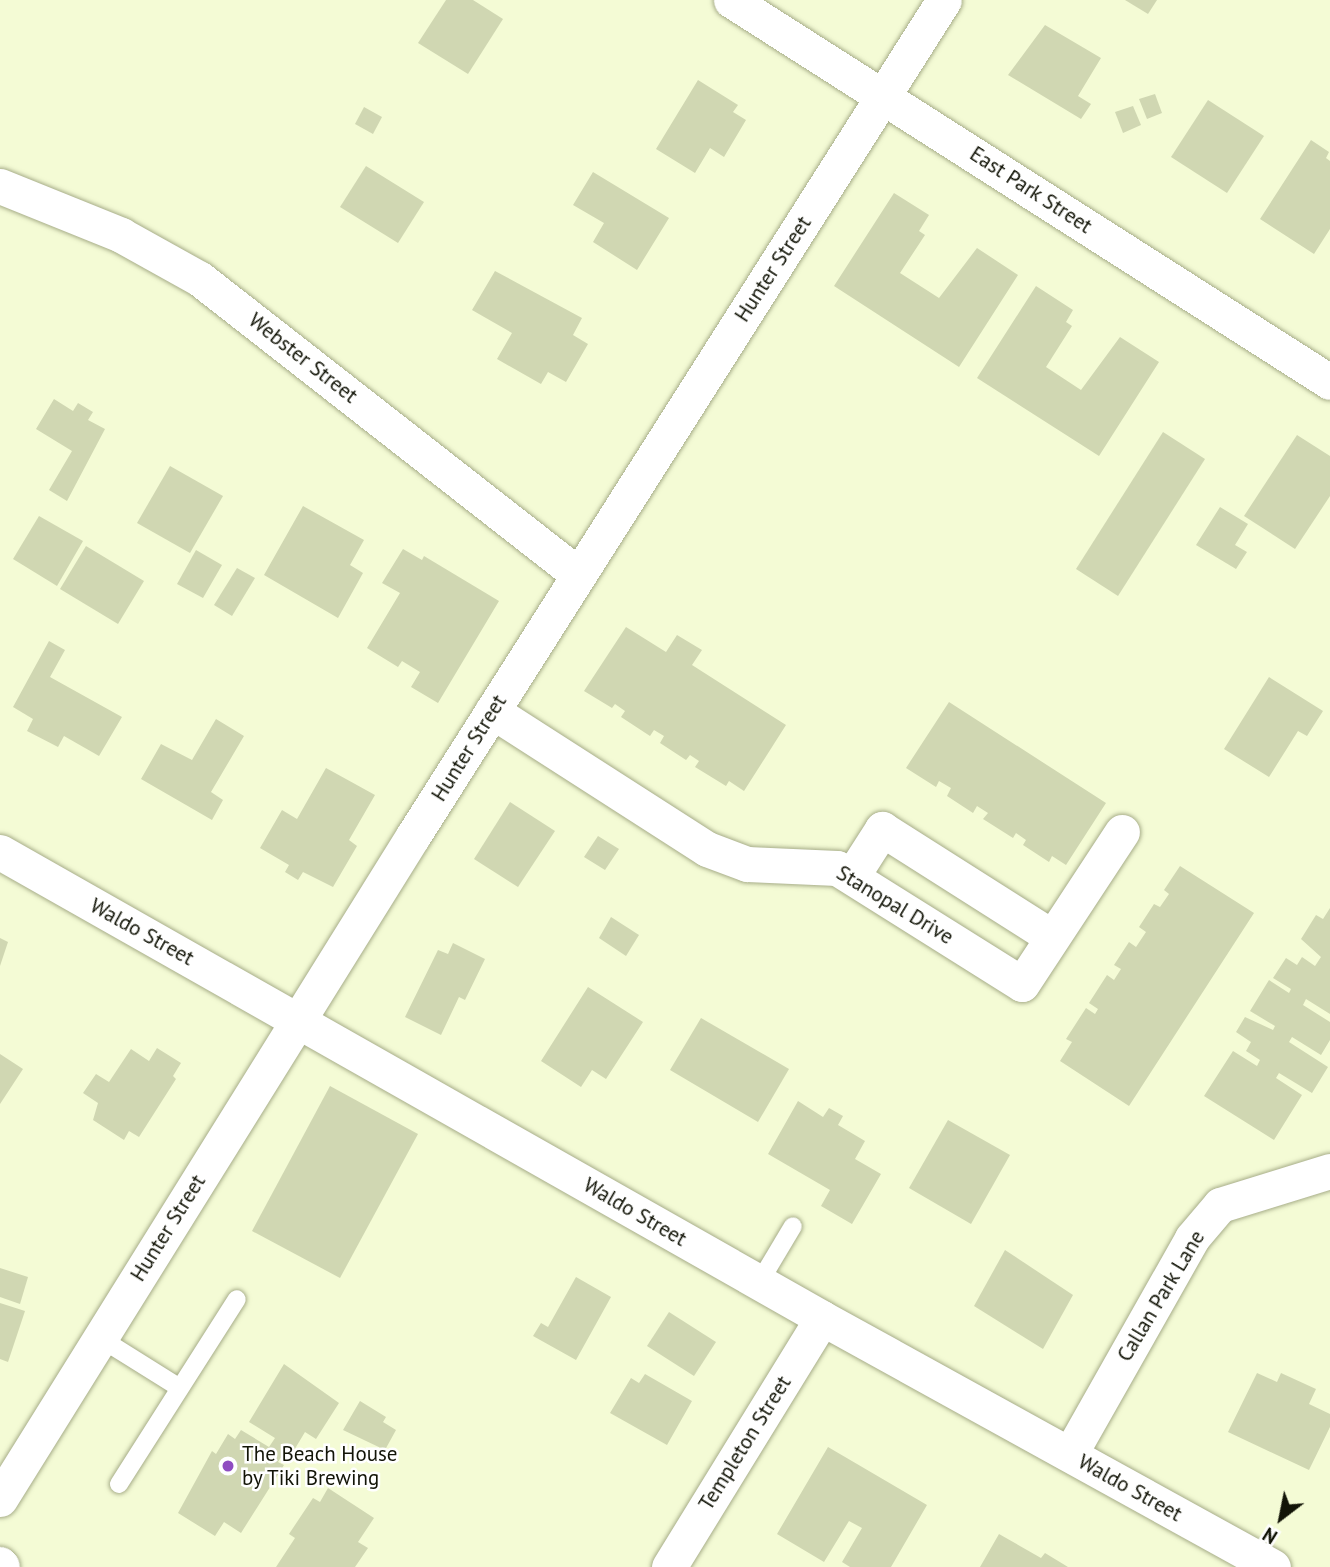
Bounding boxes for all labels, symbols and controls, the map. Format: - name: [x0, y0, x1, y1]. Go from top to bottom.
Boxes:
- street label: East Park Street: [965, 141, 1097, 239]
- street label: Hunter Street: [730, 211, 816, 327]
- street label: Webster Street: [244, 308, 362, 408]
- street label: Hunter Street: [426, 690, 512, 806]
- street label: Stanopal Drive: [832, 860, 958, 950]
- street label: Waldo Street: [86, 893, 198, 971]
- street label: Hunter Street: [125, 1170, 211, 1286]
- street label: Waldo Street: [579, 1172, 691, 1252]
- street label: Callan Park Lane: [1112, 1226, 1210, 1366]
- street label: Templeton Street: [694, 1371, 796, 1515]
- place label: The Beach House by Tiki Brewing: [242, 1441, 398, 1491]
- street label: Waldo Street: [1074, 1449, 1186, 1527]
- marker: The Beach House by Tiki Brewing: [220, 1458, 236, 1474]
- north arrow: [1246, 1483, 1316, 1553]
- text: N: [1258, 1522, 1282, 1549]

